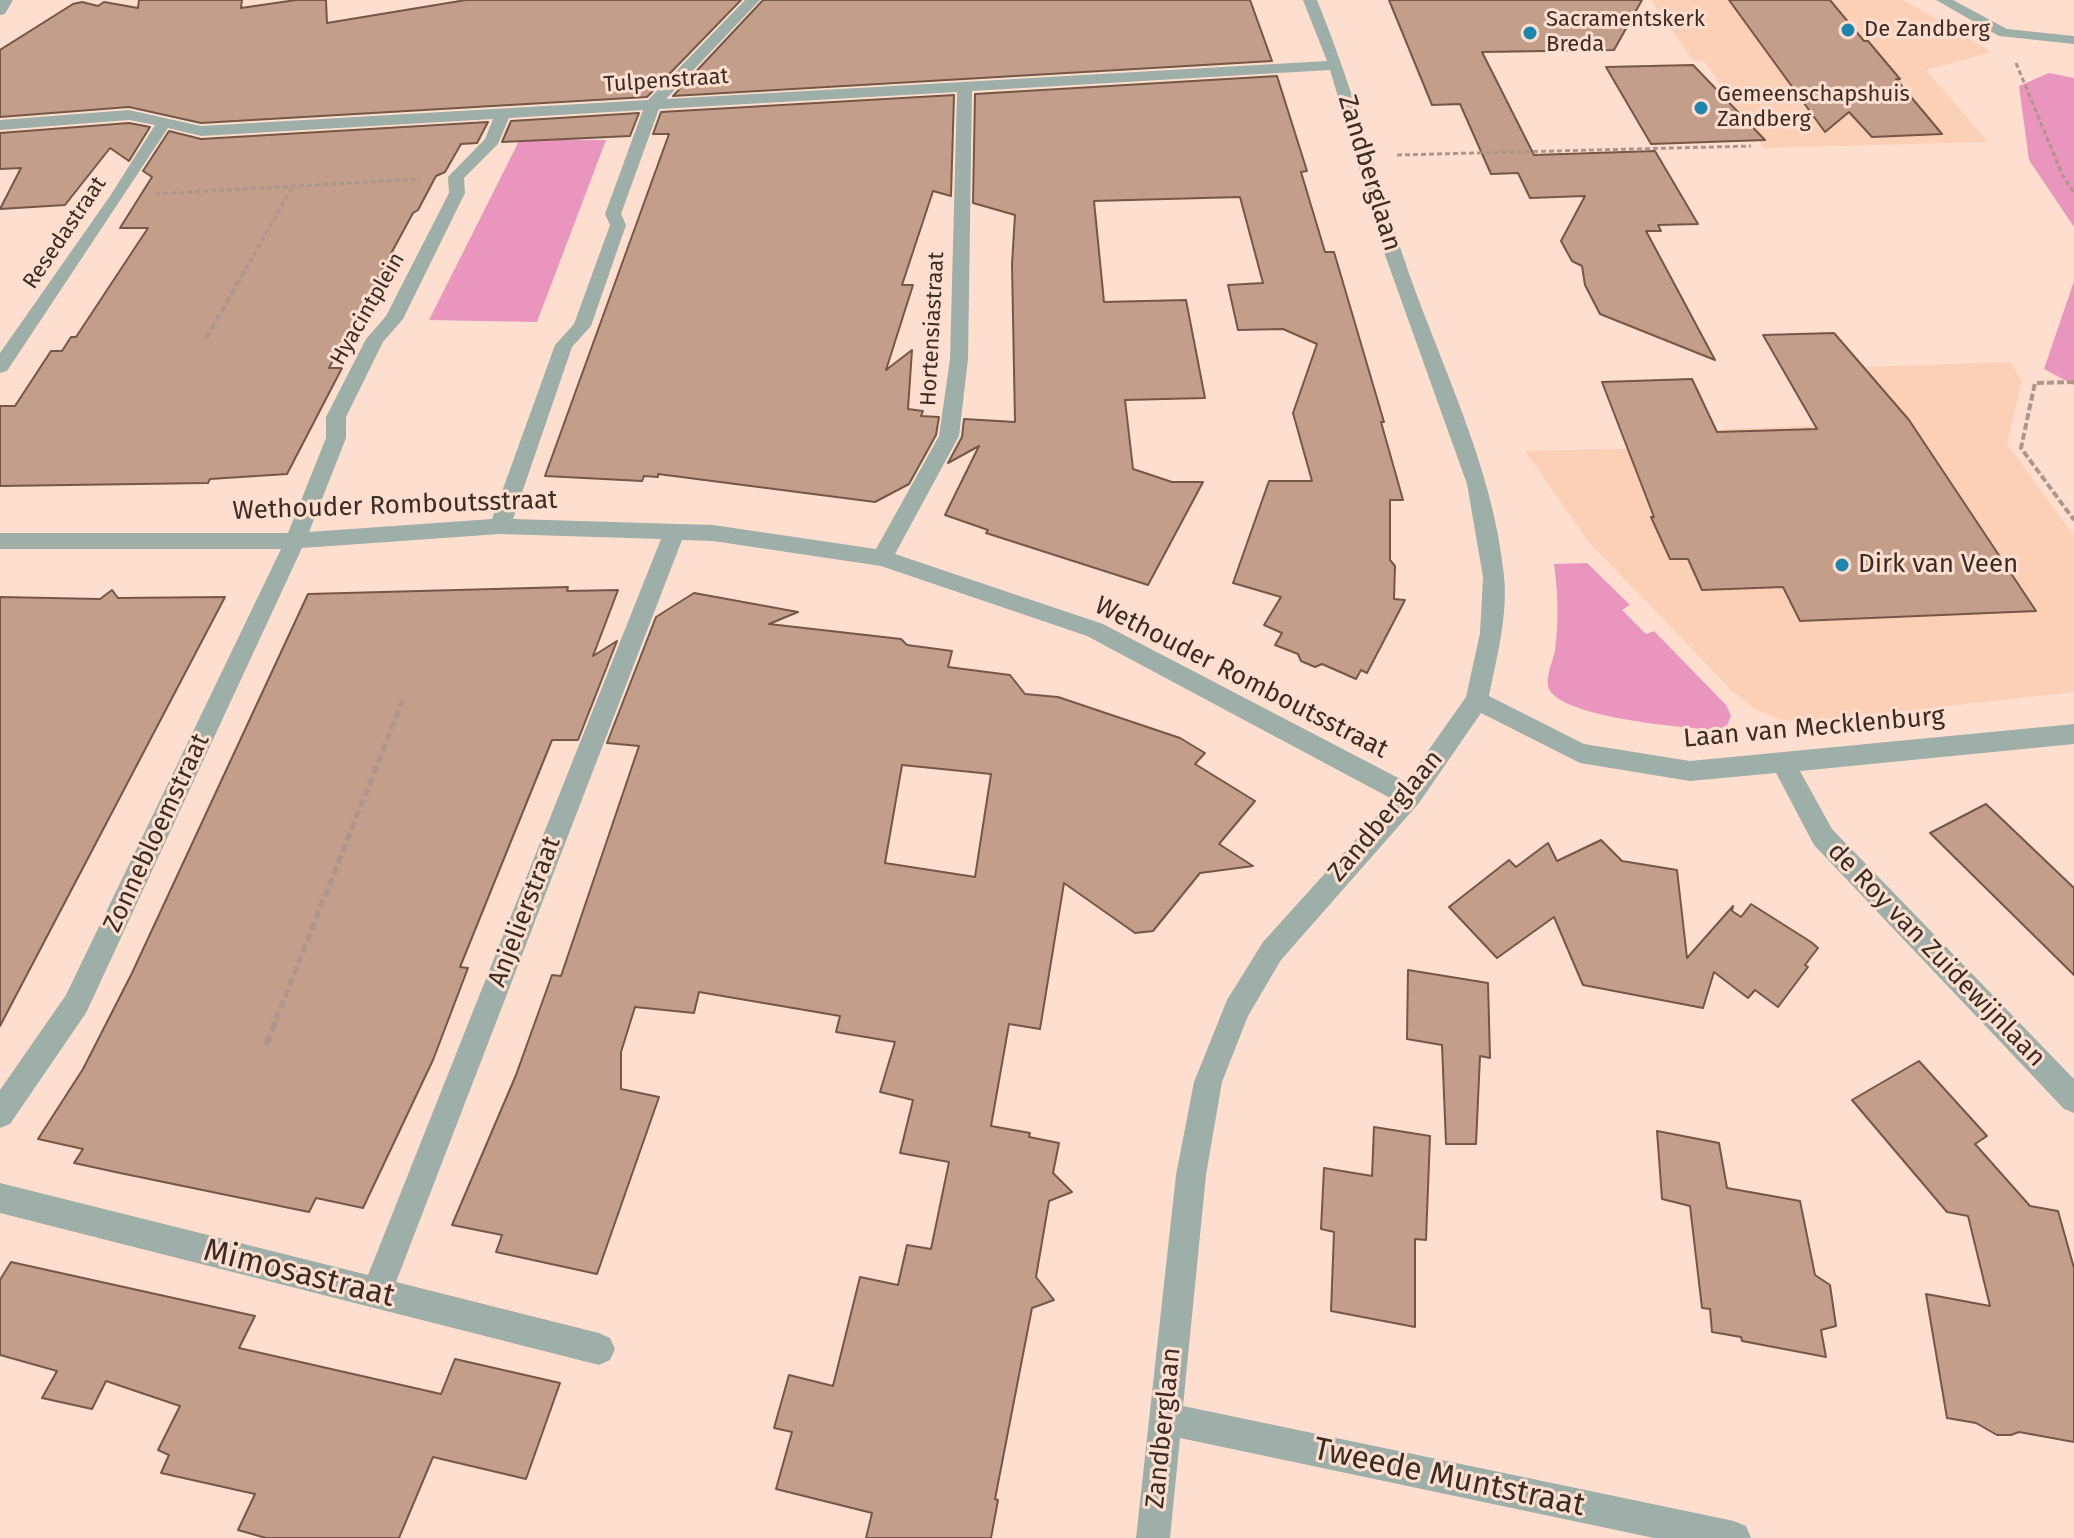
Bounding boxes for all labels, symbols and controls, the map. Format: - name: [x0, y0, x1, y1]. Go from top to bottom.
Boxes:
- place label: Sacramentskerk Breda: [1546, 7, 1705, 58]
- place label: De Zandberg: [1864, 17, 1990, 43]
- marker: De Zandberg: [1839, 21, 1857, 39]
- marker: Sacramentskerk Breda: [1521, 24, 1539, 42]
- street label: Tulpenstraat: [603, 63, 729, 99]
- place label: Gemeenschapshuis Zandberg: [1717, 82, 1910, 134]
- street label: Zandberglaan: [1330, 91, 1408, 255]
- marker: Gemeenschapshuis Zandberg: [1692, 99, 1710, 117]
- street label: Resedastraat: [18, 172, 112, 294]
- street label: Hyacintplein: [325, 248, 411, 370]
- street label: Hortensiastraat: [916, 251, 950, 407]
- street label: Wethouder Romboutsstraat: [232, 485, 558, 527]
- place label: Dirk van Veen: [1858, 549, 2018, 581]
- marker: Dirk van Veen: [1833, 556, 1851, 574]
- street label: Wethouder Romboutsstraat: [1089, 590, 1393, 766]
- street label: Laan van Mecklenburg: [1682, 701, 1946, 755]
- street label: Zonnebloemstraat: [97, 729, 217, 937]
- street label: Zandberglaan: [1322, 744, 1450, 888]
- street label: Anjelierstraat: [482, 832, 568, 992]
- street label: de Roy van Zuidewijnlaan: [1821, 836, 2051, 1074]
- street label: Mimosastraat: [199, 1232, 399, 1316]
- street label: Zandberglaan: [1140, 1346, 1188, 1510]
- street label: Tweede Muntstraat: [1310, 1431, 1588, 1525]

